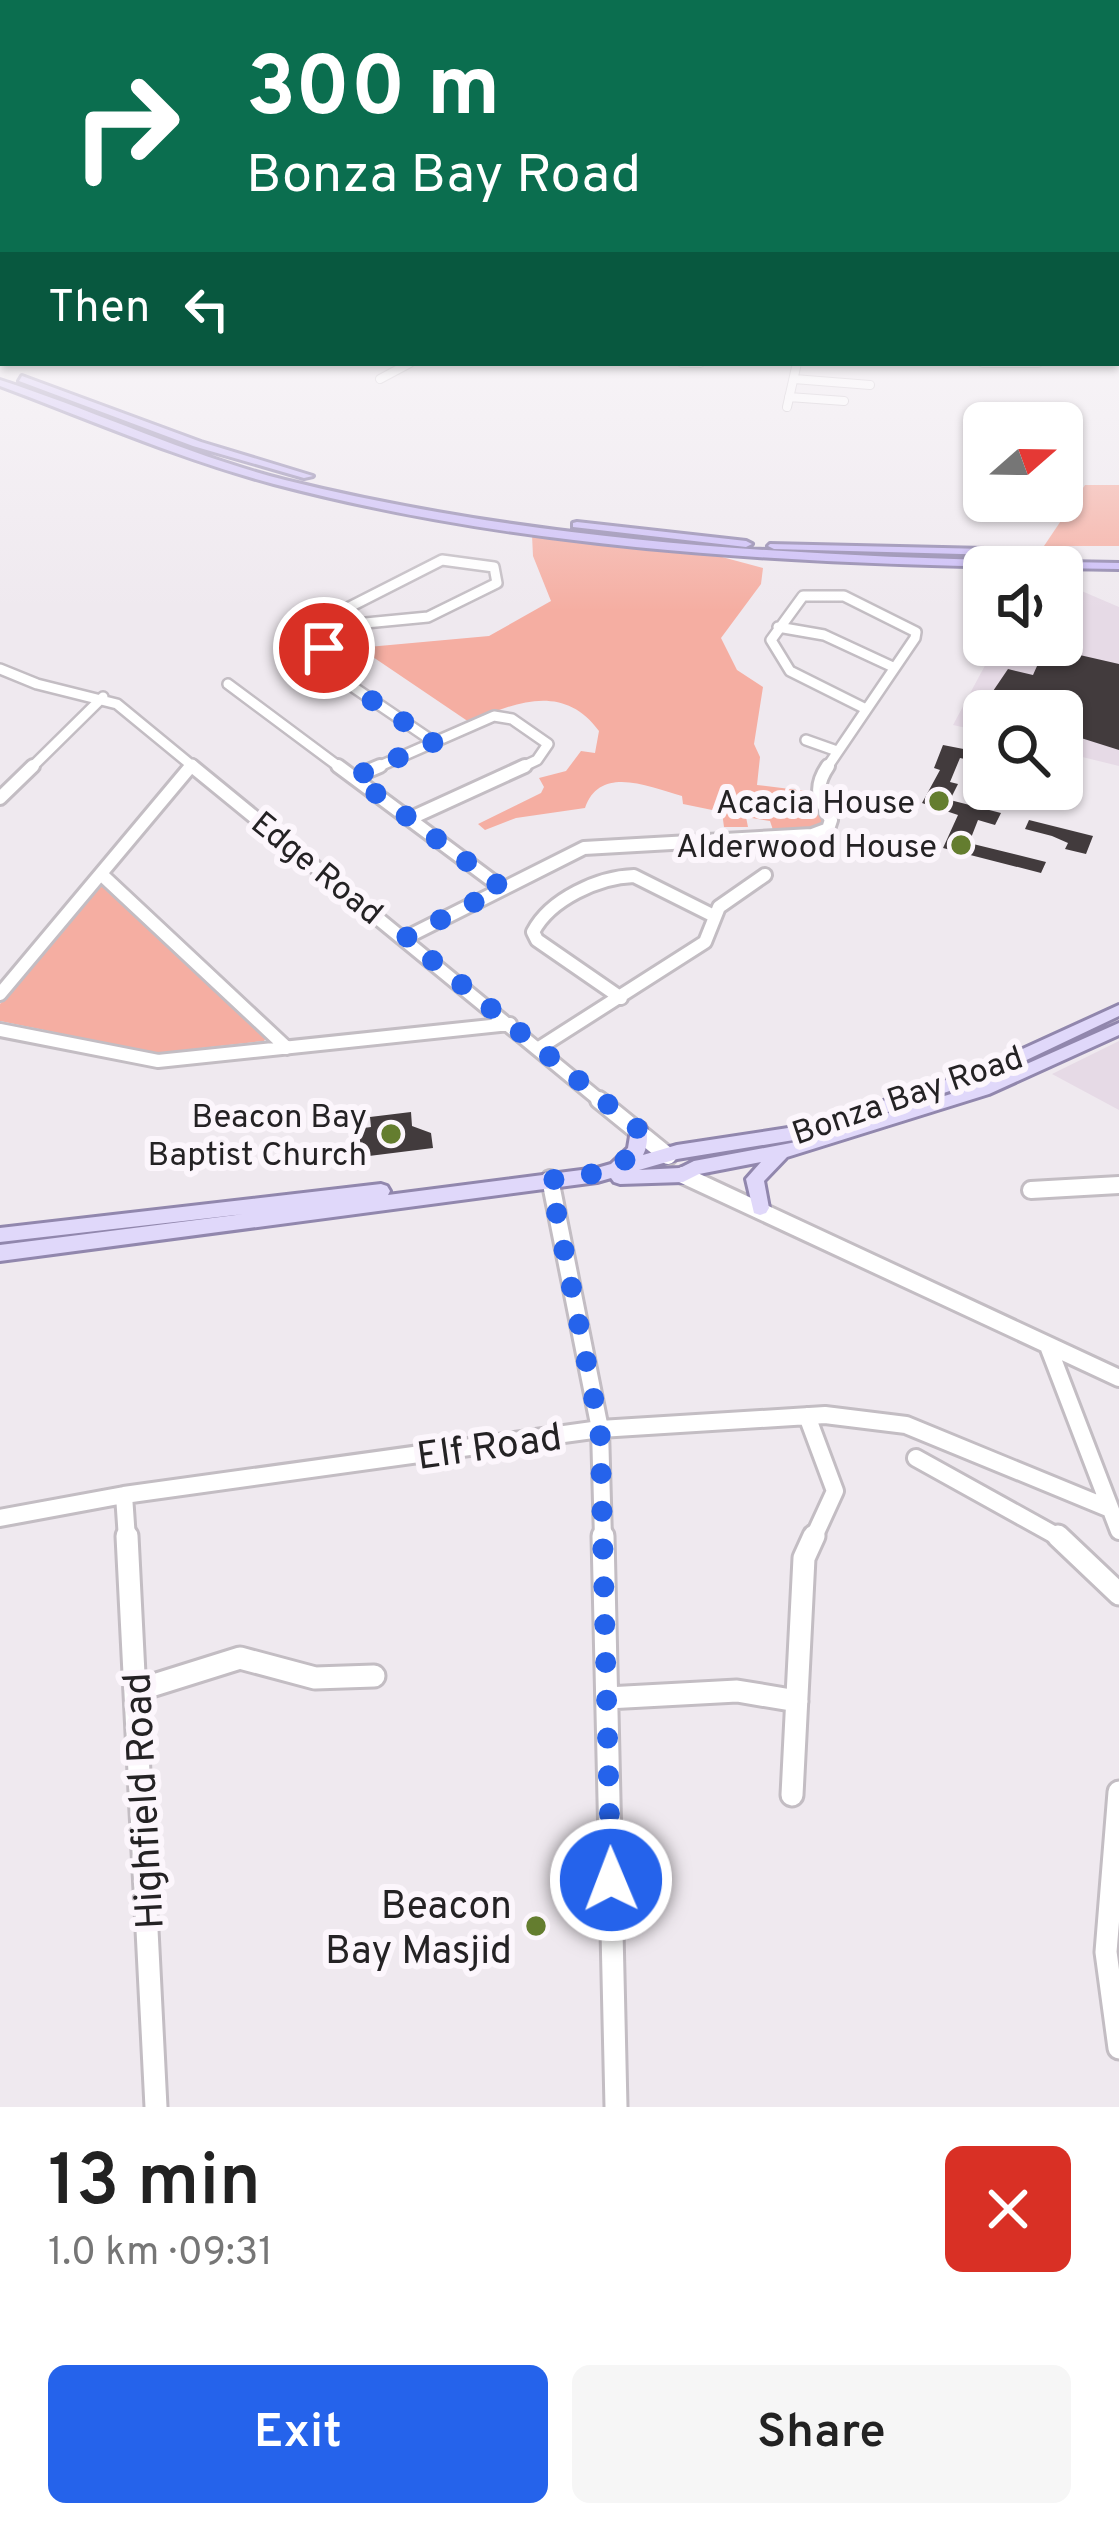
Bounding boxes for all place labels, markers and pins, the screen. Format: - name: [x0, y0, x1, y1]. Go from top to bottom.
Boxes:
- pin: [273, 597, 375, 699]
- place label: Acacia House: [716, 784, 915, 826]
- marker: Acacia House: [926, 788, 952, 814]
- place label: Alderwood House: [676, 828, 937, 870]
- marker: Alderwood House: [948, 832, 974, 858]
- place label: Beacon Bay Baptist Church: [148, 1098, 367, 1178]
- marker: Beacon Bay Baptist Church: [378, 1121, 404, 1147]
- place label: Beacon Bay Masjid: [325, 1884, 512, 1978]
- marker: Beacon Bay Masjid: [523, 1913, 549, 1939]

